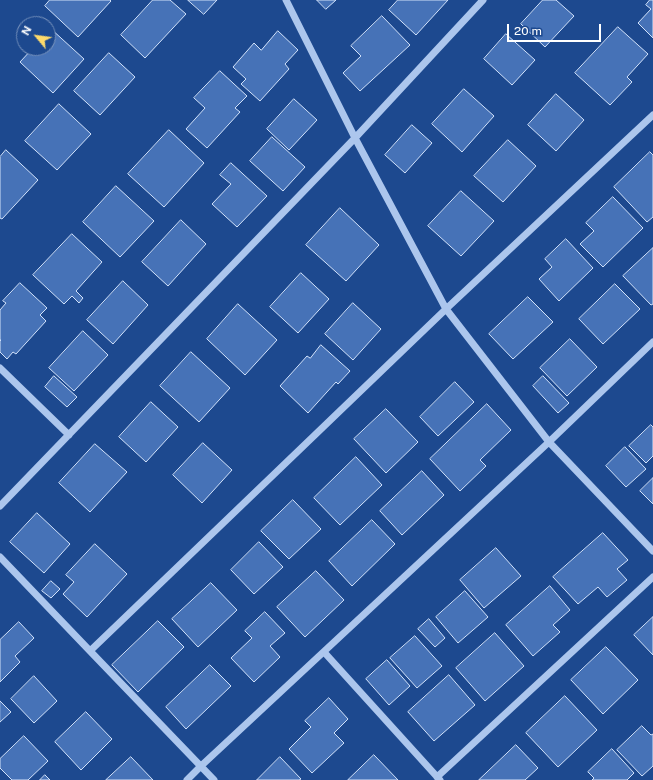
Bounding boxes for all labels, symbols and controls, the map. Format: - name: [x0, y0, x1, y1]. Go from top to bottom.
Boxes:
- north arrow: [16, 16, 56, 56]
- scale bar: [509, 16, 603, 42]
- text: N: [19, 24, 34, 37]
- text: 20 m: [514, 24, 542, 38]

